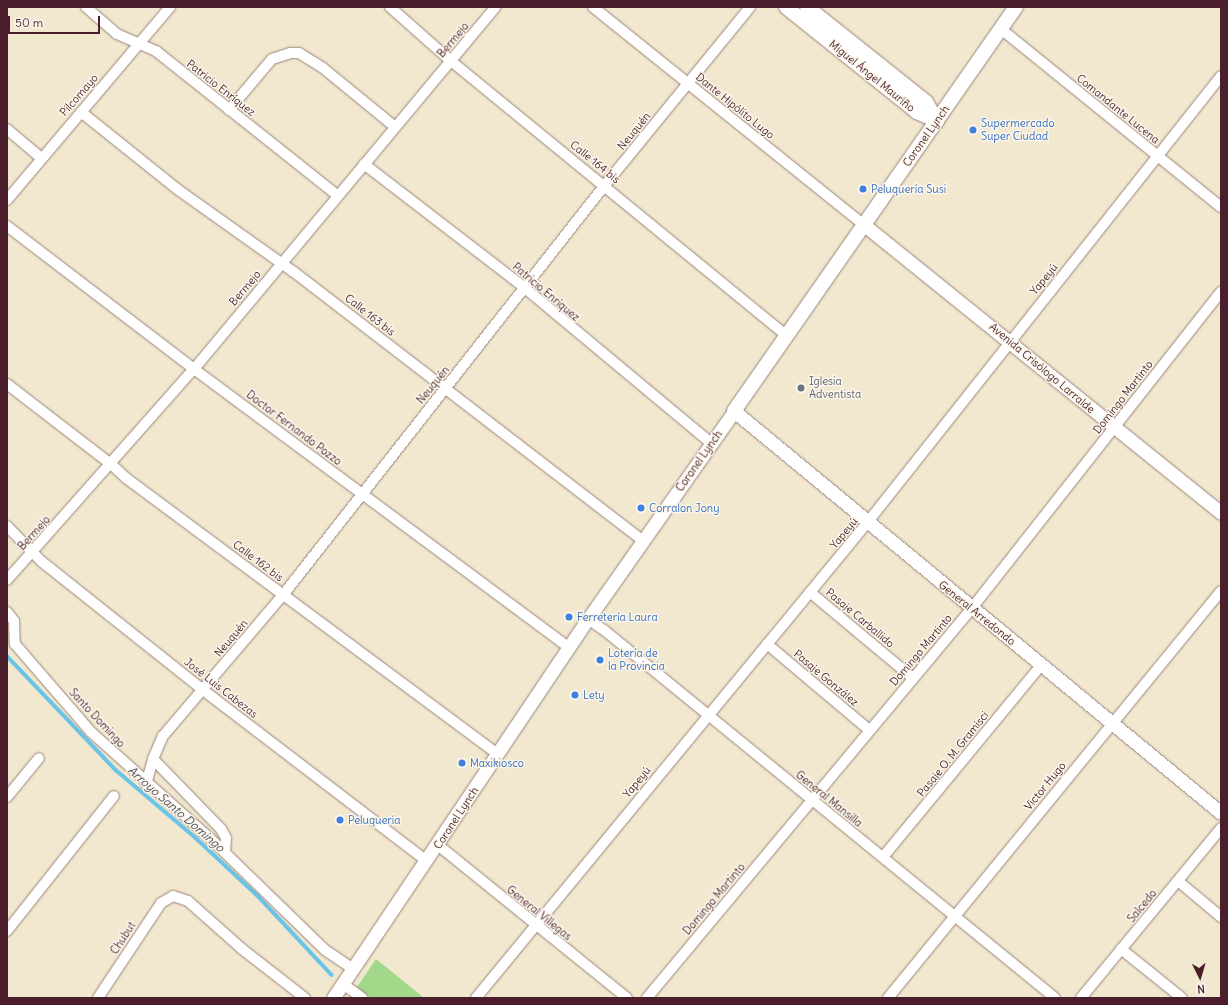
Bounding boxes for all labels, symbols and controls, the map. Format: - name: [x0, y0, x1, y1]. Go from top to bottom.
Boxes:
- scale bar: [10, 8, 102, 34]
- text: 50 m: [15, 15, 43, 30]
- street label: Bermejo: [434, 20, 472, 60]
- street label: Miguel Ángel Mauriño: [826, 37, 918, 115]
- street label: Patricio Enríquez: [184, 57, 258, 119]
- street label: Dante Hipólito Lugo: [693, 70, 777, 142]
- street label: Pilcomayo: [57, 71, 101, 119]
- street label: Comandante Lucena: [1074, 71, 1162, 147]
- street label: Coronel Lynch: [900, 103, 952, 169]
- street label: Neuquén: [615, 110, 653, 152]
- place label: Supermercado Super Ciudad: [981, 117, 1055, 143]
- marker: Supermercado Super Ciudad: [968, 125, 978, 135]
- street label: Calle 164 bis: [567, 138, 623, 186]
- place label: Peluquería Susi: [871, 182, 946, 196]
- marker: Peluquería Susi: [858, 184, 868, 194]
- street label: Patricio Enríquez: [510, 260, 582, 324]
- street label: Yapeyú: [1027, 261, 1061, 297]
- street label: Bermejo: [226, 268, 264, 308]
- street label: Calle 163 bis: [342, 291, 398, 339]
- street label: Avenida Crisólogo Larralde: [987, 320, 1097, 416]
- street label: Domingo Martinto: [1090, 358, 1156, 436]
- street label: Neuquén: [414, 364, 452, 406]
- place label: Iglesia Adventista: [809, 375, 861, 401]
- marker: Iglesia Adventista: [796, 383, 806, 393]
- street label: Doctor Fernando Pozzo: [244, 388, 344, 468]
- street label: Coronel Lynch: [673, 428, 725, 494]
- place label: Corralon Jony: [649, 501, 719, 515]
- marker: Corralon Jony: [636, 503, 646, 513]
- street label: Bermejo: [15, 513, 53, 553]
- street label: Yapeyú: [827, 515, 861, 551]
- street label: Calle 162 bis: [230, 538, 286, 584]
- street label: General Arredondo: [936, 578, 1018, 648]
- street label: Pasaje Carballido: [823, 586, 897, 650]
- place label: Ferretería Laura: [577, 610, 658, 624]
- marker: Ferretería Laura: [564, 612, 574, 622]
- street label: Domingo Martinto: [887, 612, 955, 688]
- street label: Neuquén: [212, 617, 250, 659]
- place label: Lotería de la Provincia: [608, 647, 665, 673]
- street label: Pasaje González: [791, 647, 861, 709]
- street label: José Luis Cabezas: [182, 655, 260, 721]
- marker: Lotería de la Provincia: [595, 655, 605, 665]
- street label: Santo Domingo: [66, 686, 128, 750]
- place label: Lety: [583, 688, 605, 702]
- marker: Lety: [570, 690, 580, 700]
- street label: Pasaje O. M. Gramisci: [915, 709, 991, 799]
- place label: Maxikiosco: [470, 756, 524, 770]
- marker: Maxikiosco: [457, 758, 467, 768]
- street label: Victor Hugo: [1021, 759, 1069, 813]
- water label: Arroyo Santo Domingo: [125, 763, 227, 855]
- street label: Yapeyú: [620, 764, 654, 800]
- street label: General Mansilla: [793, 768, 865, 830]
- street label: Coronel Lynch: [431, 784, 481, 852]
- place label: Peluquería: [348, 813, 401, 827]
- marker: Peluquería: [335, 815, 345, 825]
- street label: Domingo Martinto: [680, 861, 748, 937]
- street label: General Villegas: [504, 883, 574, 943]
- street label: Salcedo: [1125, 887, 1159, 925]
- street label: Chubut: [108, 919, 138, 957]
- north arrow: [1180, 957, 1220, 997]
- text: N: [1197, 982, 1205, 996]

